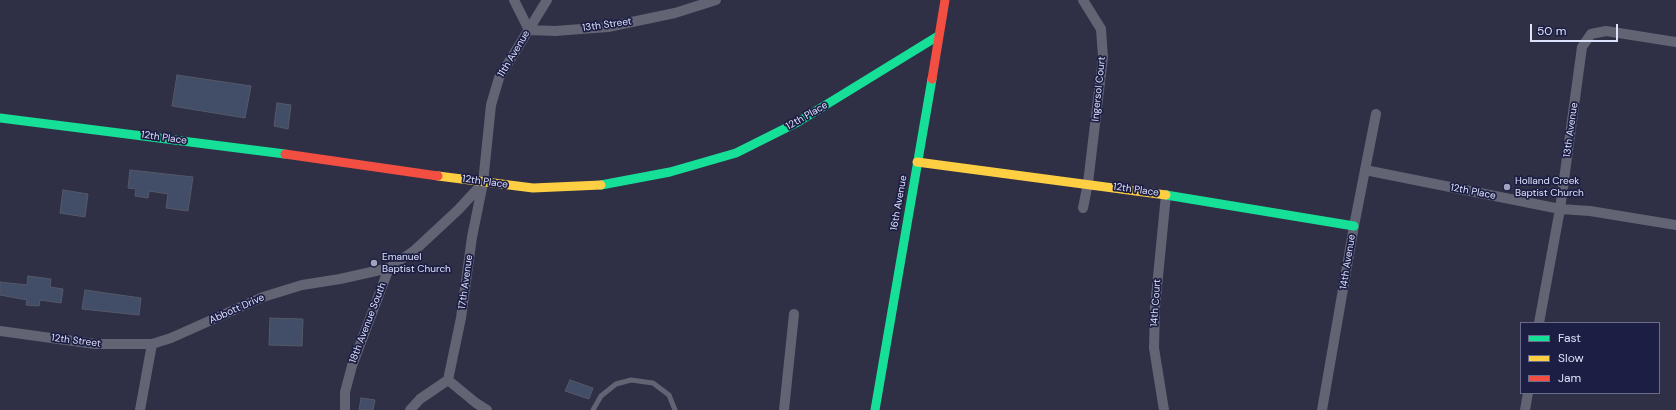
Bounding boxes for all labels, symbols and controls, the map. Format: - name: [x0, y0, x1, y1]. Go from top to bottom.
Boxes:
- street label: 13th Street: [582, 16, 632, 34]
- scale bar: [1532, 16, 1620, 42]
- text: 50 m: [1537, 23, 1566, 39]
- street label: 11th Avenue: [495, 28, 533, 80]
- street label: Ingersol Court: [1090, 56, 1108, 122]
- street label: 12th Place: [784, 99, 830, 133]
- street label: 13th Avenue: [1561, 102, 1581, 158]
- street label: 12th Place: [140, 129, 188, 147]
- street label: 12th Place: [461, 173, 509, 191]
- street label: 16th Avenue: [888, 175, 910, 231]
- place label: Holland Creek Baptist Church: [1515, 175, 1584, 198]
- street label: 12th Place: [1112, 181, 1160, 199]
- street label: 12th Place: [1449, 182, 1497, 202]
- marker: Holland Creek Baptist Church: [1502, 182, 1512, 192]
- street label: 14th Avenue: [1338, 234, 1358, 290]
- place label: Emanuel Baptist Church: [382, 251, 451, 274]
- street label: 17th Avenue: [456, 254, 476, 310]
- marker: Emanuel Baptist Church: [369, 258, 379, 268]
- street label: 14th Court: [1148, 279, 1164, 327]
- street label: 18th Avenue South: [347, 281, 389, 365]
- street label: Abbott Drive: [208, 292, 266, 326]
- legend: [1520, 322, 1660, 394]
- text: Fast: [1558, 330, 1581, 346]
- street label: 12th Street: [51, 332, 101, 350]
- text: Slow: [1558, 350, 1584, 366]
- text: Jam: [1558, 370, 1581, 386]

